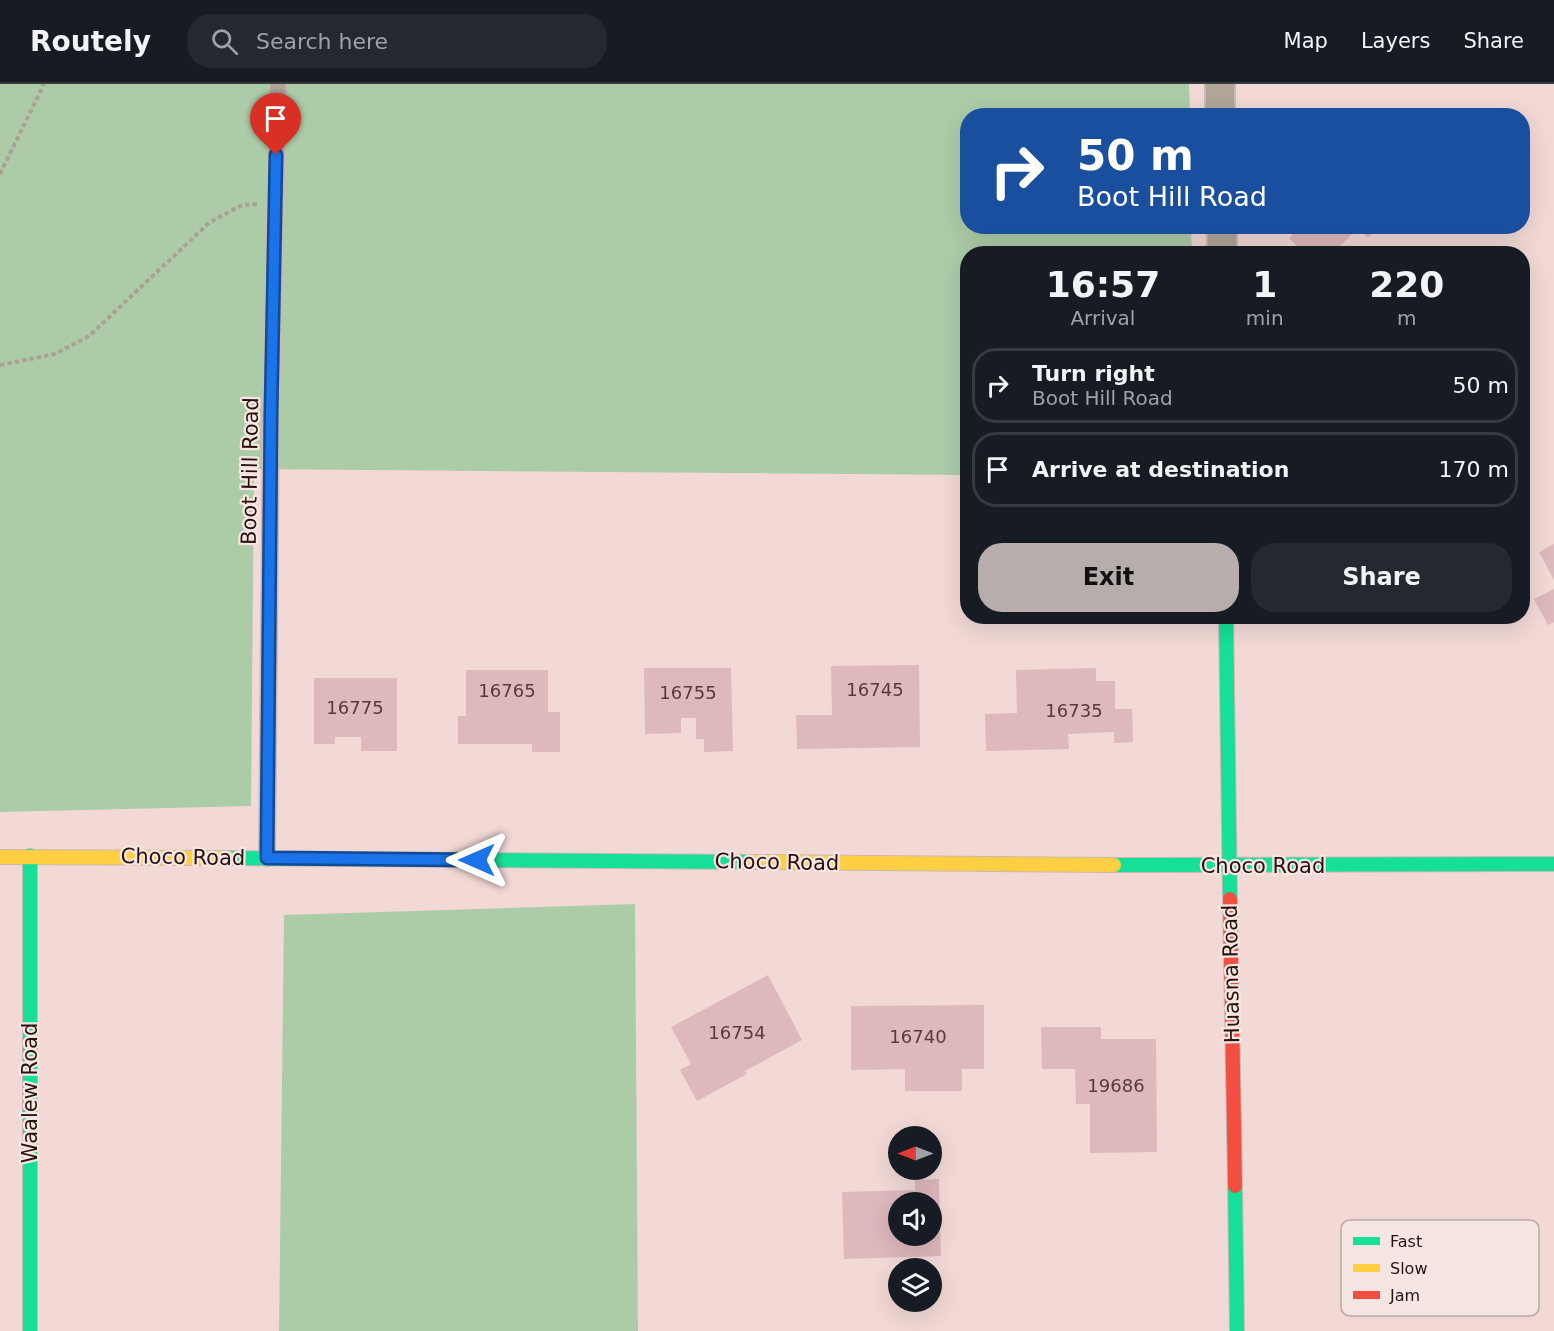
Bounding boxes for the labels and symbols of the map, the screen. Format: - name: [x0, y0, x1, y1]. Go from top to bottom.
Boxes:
- pin: [250, 93, 301, 155]
- street label: Boot Hill Road: [237, 397, 263, 545]
- house number: 16745: [846, 679, 904, 700]
- house number: 16765: [478, 680, 536, 701]
- house number: 16755: [659, 682, 717, 703]
- house number: 16775: [326, 697, 384, 718]
- house number: 16735: [1045, 700, 1103, 721]
- position arrow: [445, 828, 509, 892]
- street label: Choco Road: [121, 844, 245, 870]
- street label: Choco Road: [715, 849, 839, 875]
- street label: Choco Road: [1201, 854, 1325, 878]
- street label: Huasna Road: [1218, 905, 1244, 1043]
- house number: 16754: [708, 1022, 766, 1043]
- street label: Waalew Road: [18, 1023, 42, 1163]
- house number: 16740: [889, 1026, 947, 1047]
- house number: 19686: [1087, 1075, 1145, 1096]
- north arrow: [888, 1126, 942, 1180]
- legend: [1341, 1220, 1539, 1316]
- text: Fast: [1390, 1232, 1422, 1251]
- text: Slow: [1390, 1259, 1427, 1278]
- text: Jam: [1389, 1286, 1420, 1305]

